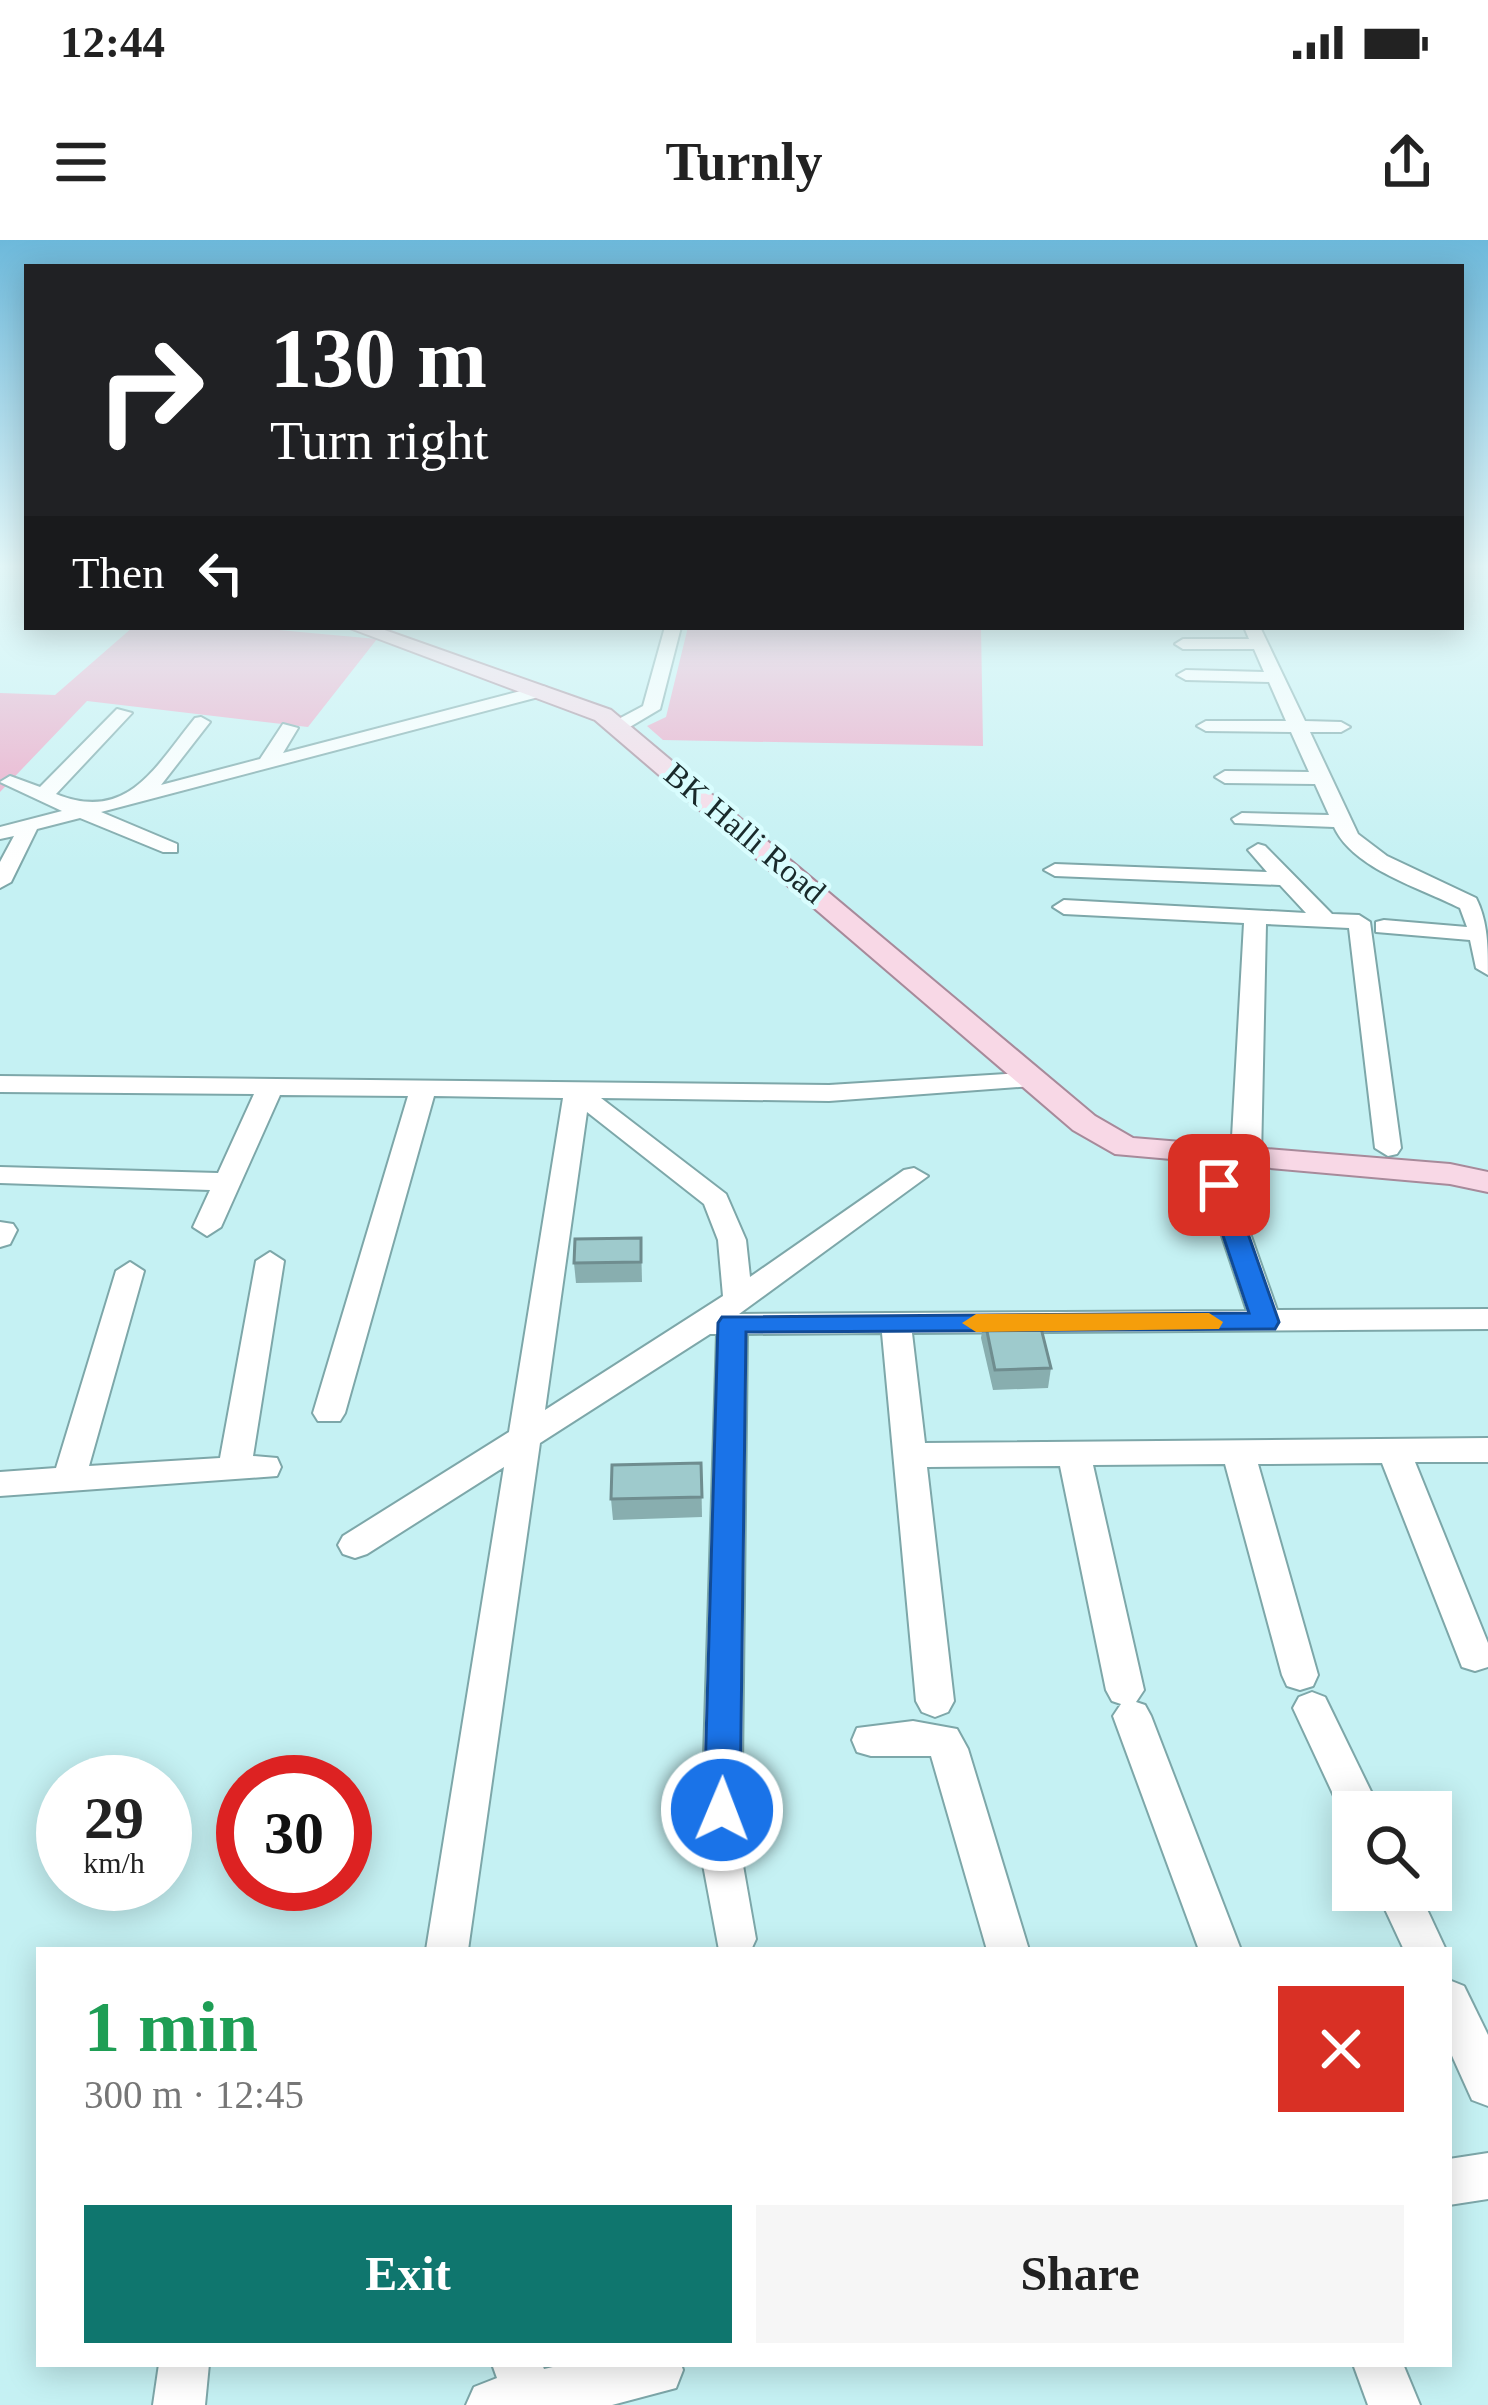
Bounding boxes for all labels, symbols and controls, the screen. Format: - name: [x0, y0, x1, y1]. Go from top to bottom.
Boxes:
- text: 12:44: [60, 17, 165, 67]
- icon: menu: [48, 129, 114, 195]
- icon: share: [1374, 129, 1440, 195]
- text: Turnly: [665, 132, 823, 192]
- icon: right: [72, 312, 228, 468]
- text: 130 m: [270, 312, 487, 405]
- text: Turn right: [270, 411, 489, 471]
- icon: left: [188, 540, 254, 606]
- text: Then: [72, 548, 164, 598]
- street label: BK Halli Road: [658, 756, 833, 911]
- pin: [1168, 1134, 1270, 1236]
- icon: arrive: [1186, 1152, 1252, 1218]
- position arrow: [659, 1747, 785, 1873]
- speed limit sign: 30: [216, 1755, 372, 1911]
- text: 29: [84, 1785, 144, 1851]
- map controls: [1332, 1791, 1452, 1911]
- button: search: [1332, 1791, 1452, 1911]
- text: km/h: [83, 1846, 145, 1879]
- button: close: [1278, 1986, 1404, 2112]
- text: 1 min: [84, 1987, 258, 2067]
- text: 300 m · 12:45: [84, 2073, 304, 2116]
- button: Exit: [84, 2205, 732, 2343]
- button: Share: [756, 2205, 1404, 2343]

